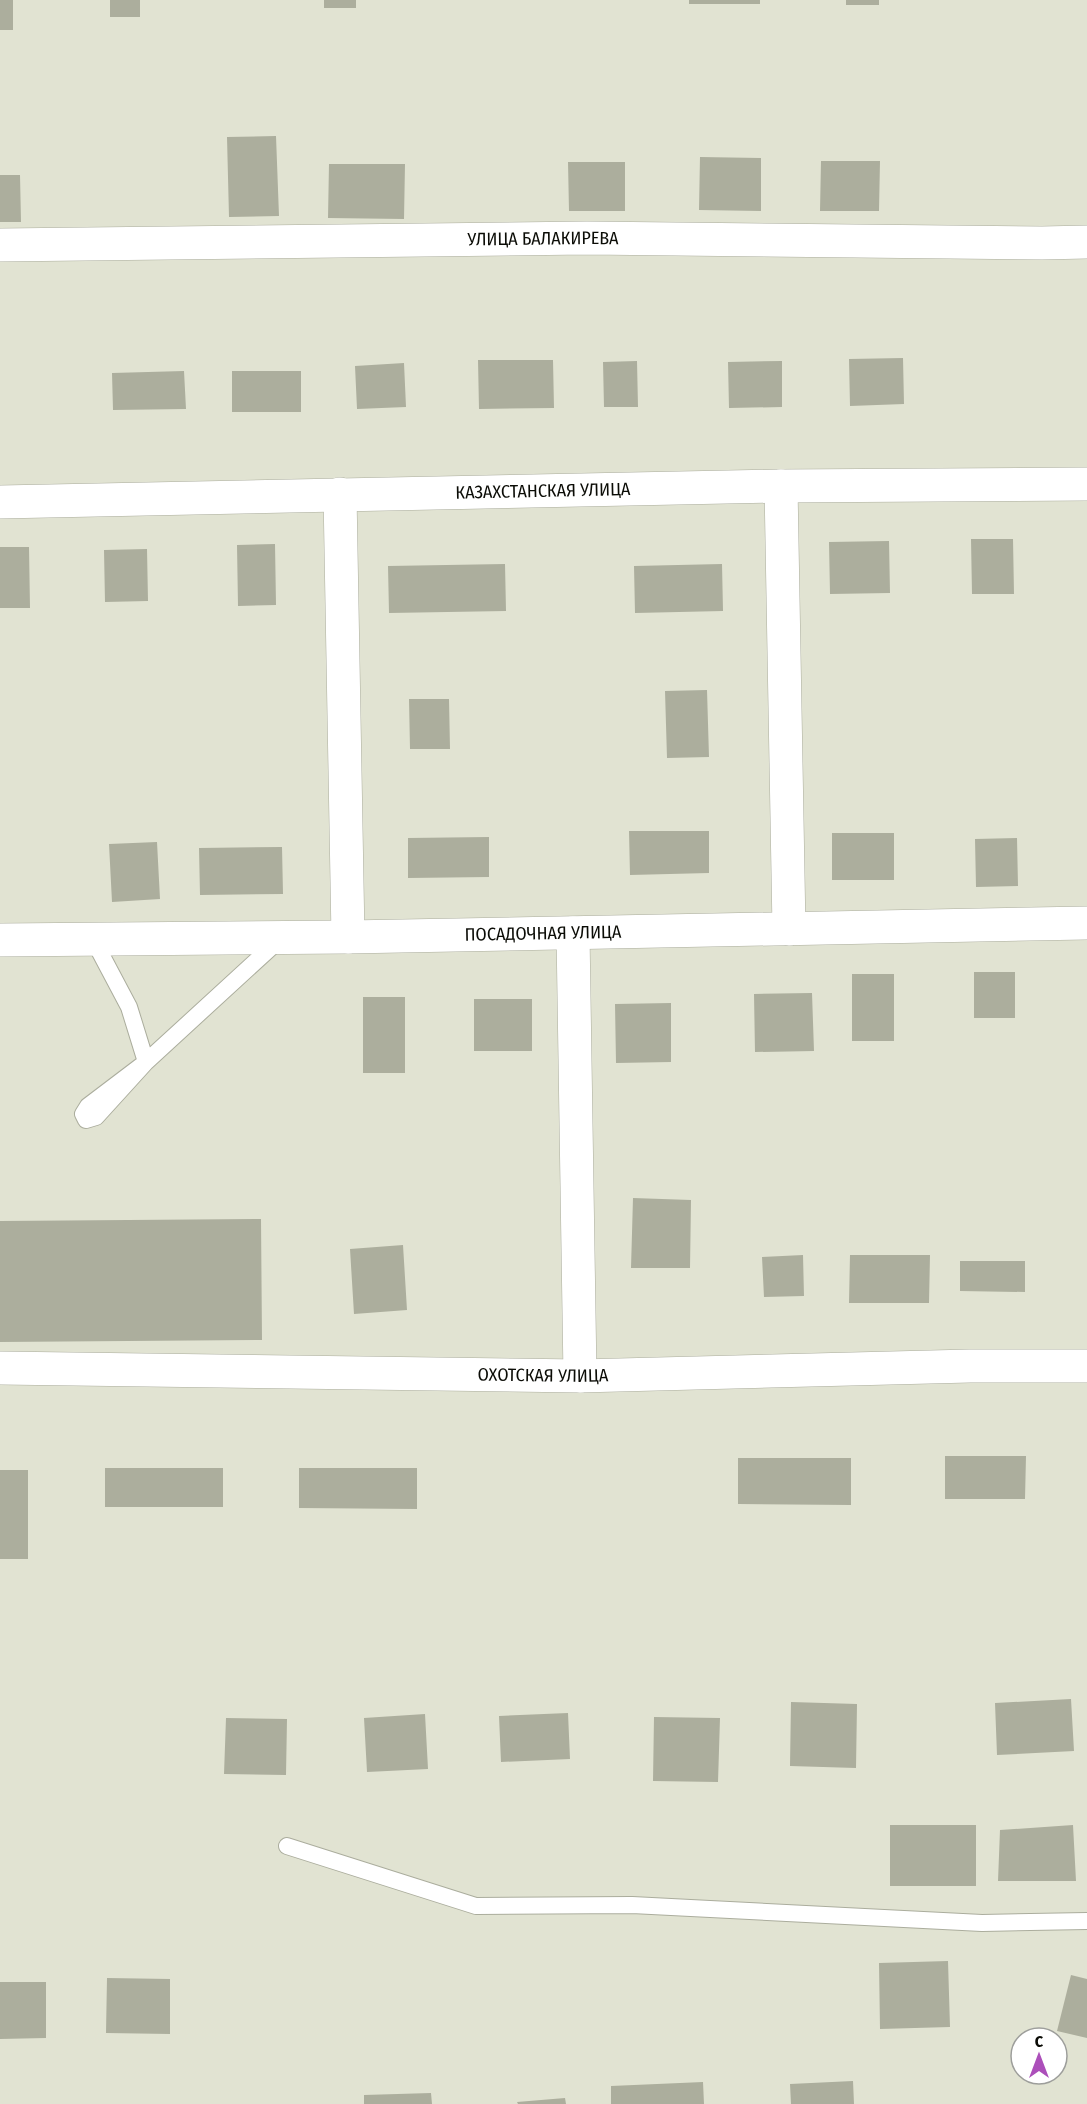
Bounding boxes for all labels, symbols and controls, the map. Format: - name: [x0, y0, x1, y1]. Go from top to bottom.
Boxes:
- street label: УЛИЦА БАЛАКИРЕВА: [466, 227, 619, 250]
- street label: КАЗАХСТАНСКАЯ УЛИЦА: [455, 478, 631, 504]
- street label: ПОСАДОЧНАЯ УЛИЦА: [464, 921, 622, 946]
- street label: ОХОТСКАЯ УЛИЦА: [477, 1364, 609, 1387]
- north arrow: [1009, 2026, 1069, 2086]
- text: С: [1035, 2032, 1044, 2051]

